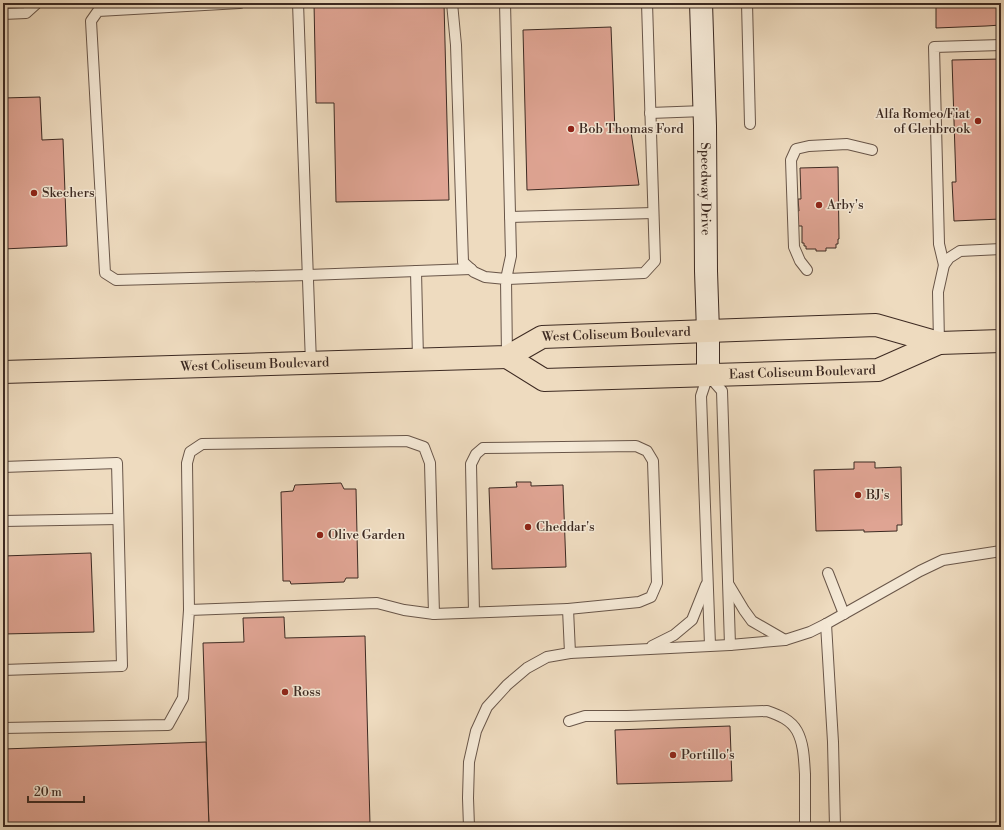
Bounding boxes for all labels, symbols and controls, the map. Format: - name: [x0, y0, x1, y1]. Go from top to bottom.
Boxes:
- place label: Alfa Romeo/Fiat of Glenbrook: [874, 106, 971, 137]
- marker: Alfa Romeo/Fiat of Glenbrook: [973, 116, 983, 126]
- place label: Bob Thomas Ford: [578, 121, 684, 137]
- marker: Bob Thomas Ford: [566, 124, 576, 134]
- street label: Speedway Drive: [697, 142, 714, 236]
- place label: Skechers: [42, 185, 95, 201]
- marker: Skechers: [29, 188, 39, 198]
- place label: Arby's: [826, 197, 864, 213]
- marker: Arby's: [814, 200, 824, 210]
- street label: West Coliseum Boulevard: [541, 324, 692, 345]
- street label: West Coliseum Boulevard: [179, 354, 330, 375]
- street label: East Coliseum Boulevard: [729, 362, 877, 382]
- place label: BJ's: [865, 487, 890, 503]
- marker: BJ's: [853, 490, 863, 500]
- place label: Cheddar's: [536, 519, 595, 535]
- marker: Cheddar's: [523, 522, 533, 532]
- place label: Olive Garden: [328, 527, 405, 543]
- marker: Olive Garden: [315, 530, 325, 540]
- place label: Ross: [293, 684, 321, 700]
- marker: Ross: [280, 687, 290, 697]
- place label: Portillo's: [681, 747, 735, 763]
- marker: Portillo's: [668, 750, 678, 760]
- scale bar: [28, 778, 84, 804]
- text: 20 m: [34, 785, 62, 800]

